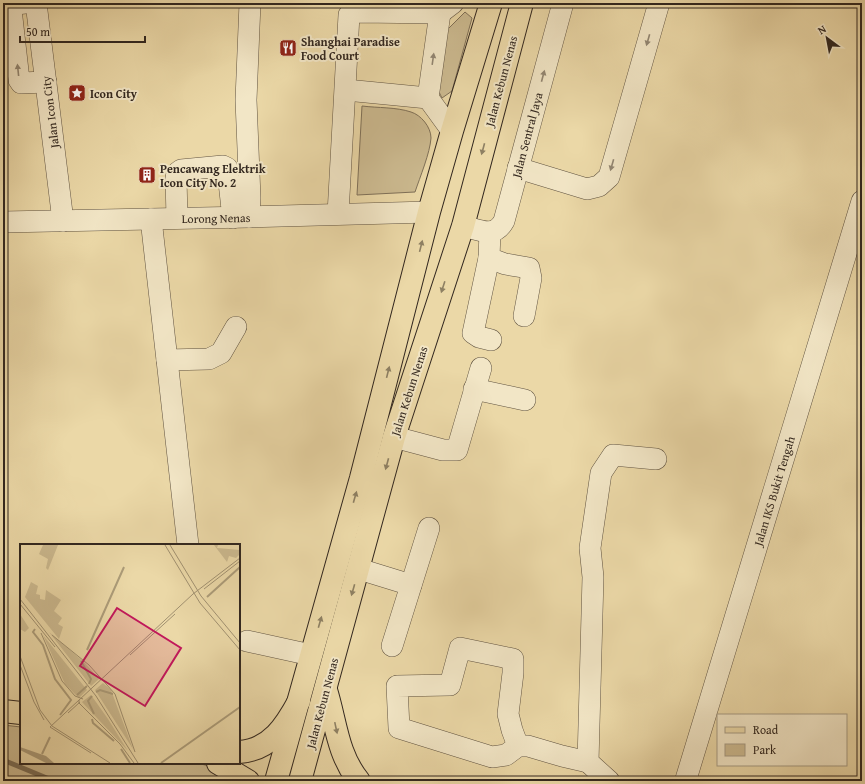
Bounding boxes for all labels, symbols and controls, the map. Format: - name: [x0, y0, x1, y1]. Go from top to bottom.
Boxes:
- scale bar: [20, 18, 145, 44]
- north arrow: [807, 18, 847, 58]
- text: N: [814, 20, 830, 38]
- text: 50 m: [26, 23, 50, 40]
- place label: Shanghai Paradise Food Court: [301, 33, 400, 64]
- street label: Jalan Kebun Nenas: [480, 33, 521, 130]
- one-way arrow: [645, 35, 651, 47]
- restaurant icon: Shanghai Paradise Food Court: [278, 38, 298, 58]
- one-way arrow: [430, 53, 436, 65]
- one-way arrow: [15, 64, 21, 76]
- one-way arrow: [540, 70, 546, 82]
- street label: Jalan Icon City: [37, 75, 63, 151]
- place icon: Icon City: [67, 83, 87, 103]
- place label: Icon City: [90, 85, 138, 102]
- street label: Jalan Sentral Jaya: [507, 90, 547, 182]
- one-way arrow: [480, 143, 486, 155]
- one-way arrow: [609, 159, 615, 172]
- place label: Pencawang Elektrik Icon City No. 2: [160, 160, 266, 191]
- building icon: Pencawang Elektrik Icon City No. 2: [137, 165, 157, 185]
- street label: Lorong Nenas: [181, 209, 251, 227]
- one-way arrow: [418, 239, 424, 251]
- one-way arrow: [440, 281, 446, 293]
- street label: Jalan Kebun Nenas: [386, 344, 432, 440]
- one-way arrow: [386, 365, 392, 378]
- street label: Jalan IKS Bukit Tengah: [749, 434, 799, 550]
- one-way arrow: [384, 459, 390, 471]
- one-way arrow: [352, 491, 358, 503]
- inset map: [20, 544, 240, 764]
- one-way arrow: [350, 584, 356, 596]
- one-way arrow: [317, 616, 323, 628]
- street label: Jalan Kebun Nenas: [301, 655, 342, 752]
- legend: [717, 714, 847, 766]
- text: Road: [753, 721, 779, 738]
- one-way arrow: [333, 722, 339, 734]
- text: Park: [753, 741, 777, 758]

